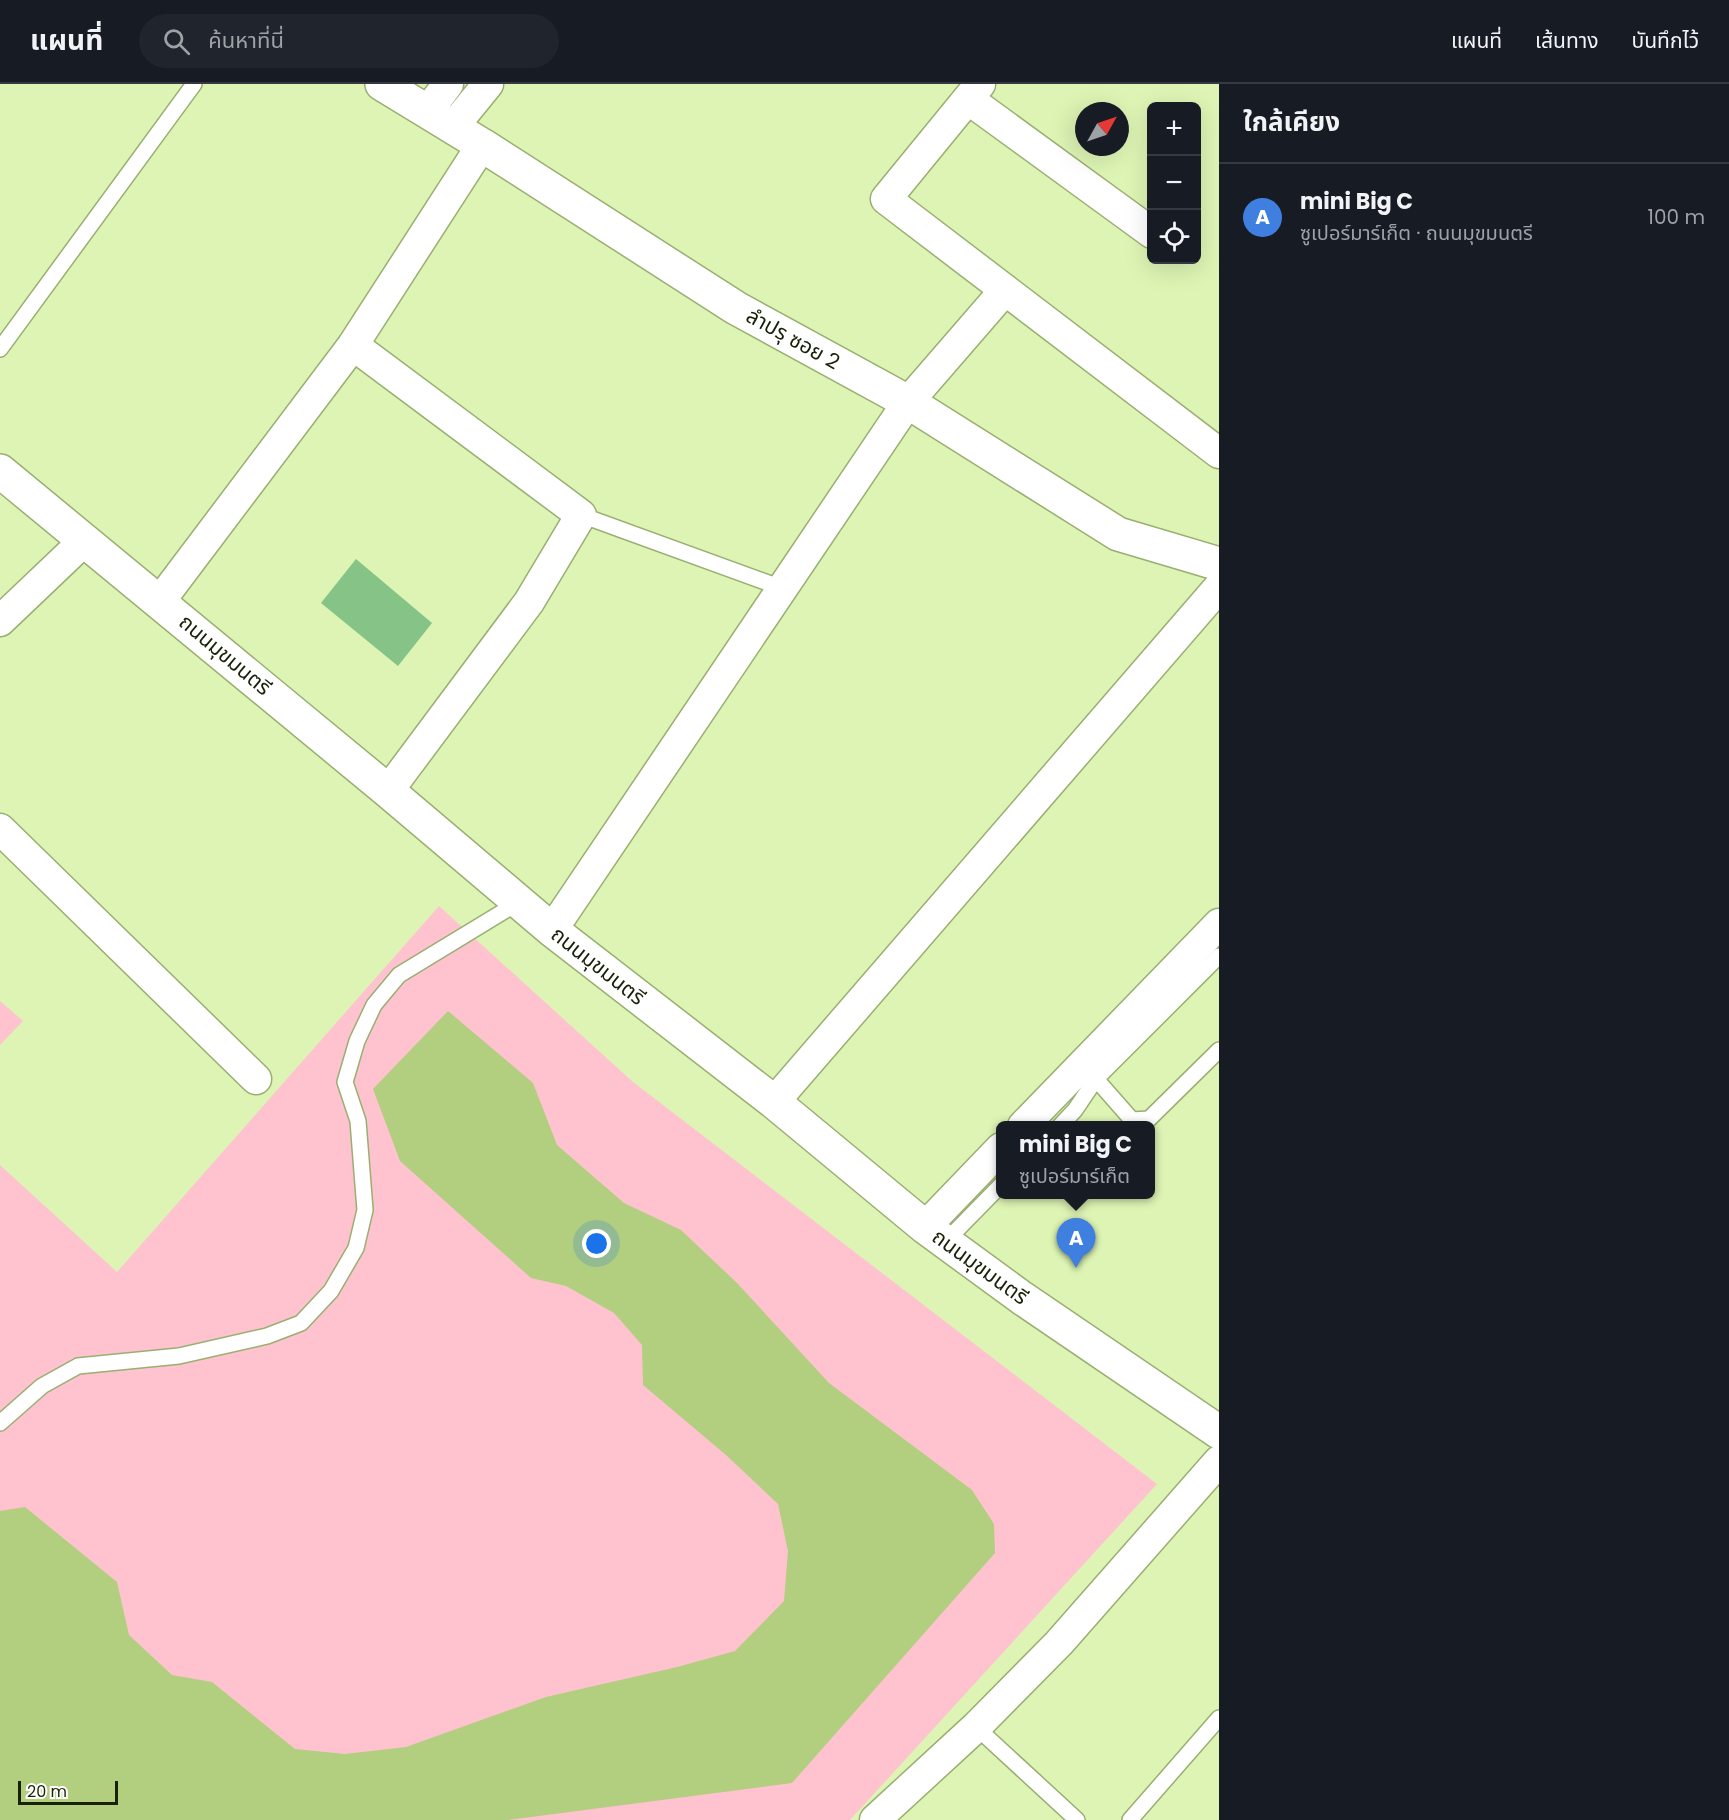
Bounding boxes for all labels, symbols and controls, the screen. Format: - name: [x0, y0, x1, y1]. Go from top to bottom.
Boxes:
- search box: [139, 14, 559, 68]
- text: แผนที่: [30, 21, 103, 60]
- icon: search: [160, 25, 193, 58]
- text: ค้นหาที่นี่: [208, 25, 284, 56]
- text: แผนที่: [1451, 26, 1502, 55]
- text: เส้นทาง: [1535, 26, 1599, 55]
- text: บันทึกไว้: [1632, 26, 1699, 55]
- north arrow: [1075, 102, 1129, 156]
- map controls: [1147, 102, 1201, 264]
- button: +: [1147, 102, 1201, 156]
- text: ใกล้เคียง: [1243, 104, 1340, 140]
- button: −: [1147, 156, 1201, 210]
- text: mini Big C: [1300, 186, 1413, 217]
- text: A: [1255, 203, 1270, 231]
- text: 100 m: [1648, 203, 1705, 231]
- button: locate: [1147, 210, 1201, 264]
- text: ซูเปอร์มาร์เก็ต · ถนนมุขมนตรี: [1300, 219, 1533, 247]
- street label: ลำปรุ ซอย 2: [741, 301, 845, 376]
- street label: ถนนมุขมนตรี: [173, 607, 278, 702]
- street label: ถนนมุขมนตรี: [545, 920, 651, 1012]
- popup: [996, 1121, 1155, 1199]
- text: mini Big C: [1019, 1129, 1132, 1160]
- text: ซูเปอร์มาร์เก็ต: [1019, 1162, 1130, 1190]
- pin: A: [1056, 1218, 1096, 1268]
- street label: ถนนมุขมนตรี: [926, 1222, 1034, 1311]
- your location: [582, 1229, 611, 1258]
- scale bar: [18, 1778, 118, 1806]
- text: 20 m: [27, 1780, 67, 1803]

